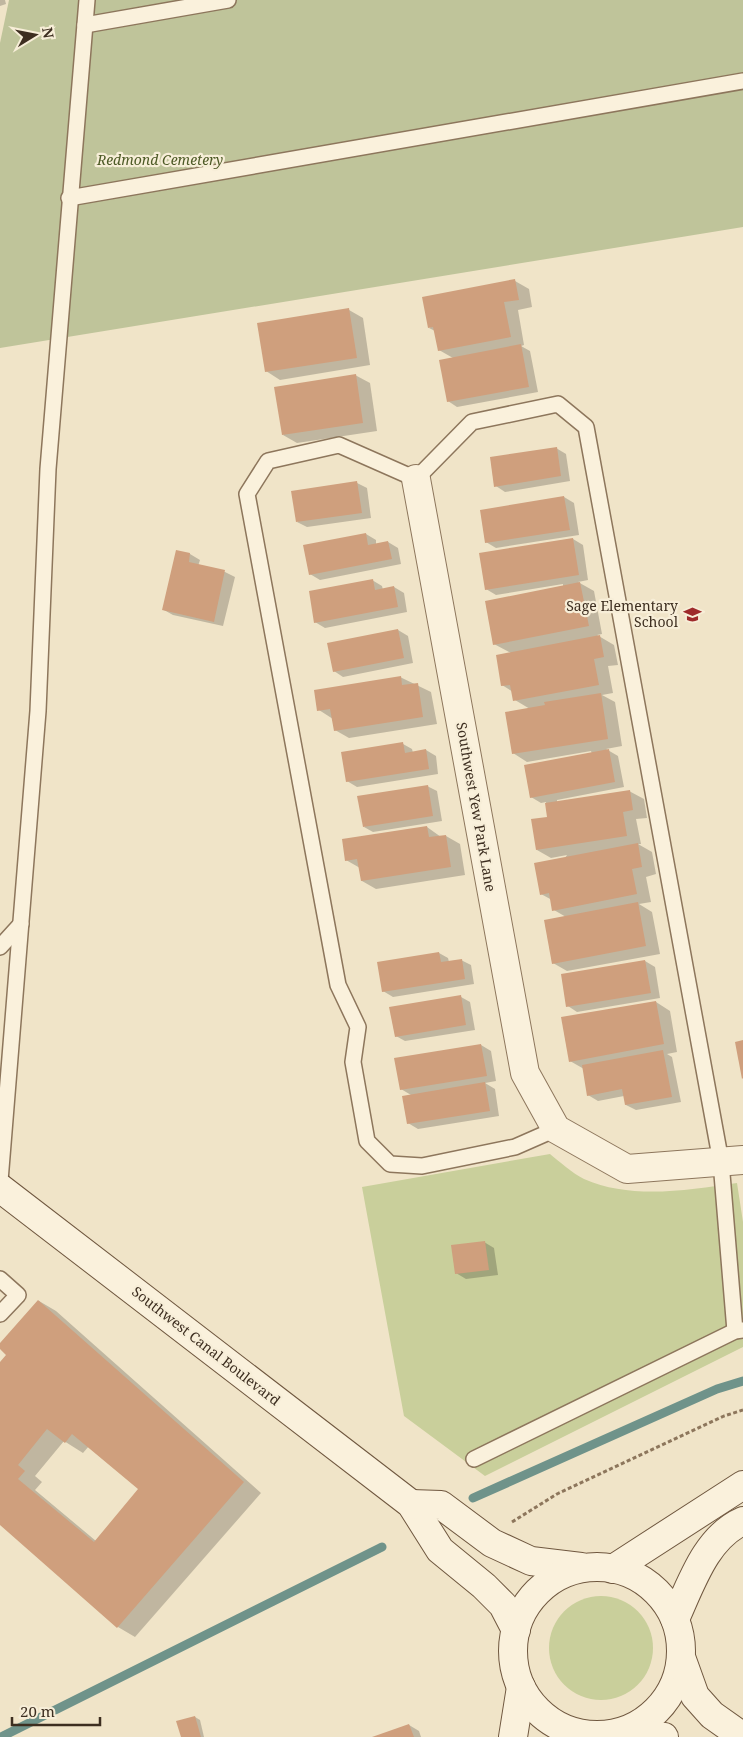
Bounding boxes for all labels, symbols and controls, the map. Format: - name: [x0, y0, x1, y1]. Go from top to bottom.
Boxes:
- north arrow: [10, 10, 60, 60]
- text: N: [38, 26, 59, 40]
- park label: Redmond Cemetery: [96, 150, 223, 169]
- place label: Sage Elementary School: [566, 596, 679, 631]
- school or university icon: Sage Elementary School: [682, 604, 702, 624]
- street label: Southwest Yew Park Lane: [452, 721, 501, 893]
- street label: Southwest Canal Boulevard: [128, 1282, 285, 1410]
- scale bar: [12, 1694, 100, 1726]
- text: 20 m: [20, 1701, 55, 1721]

